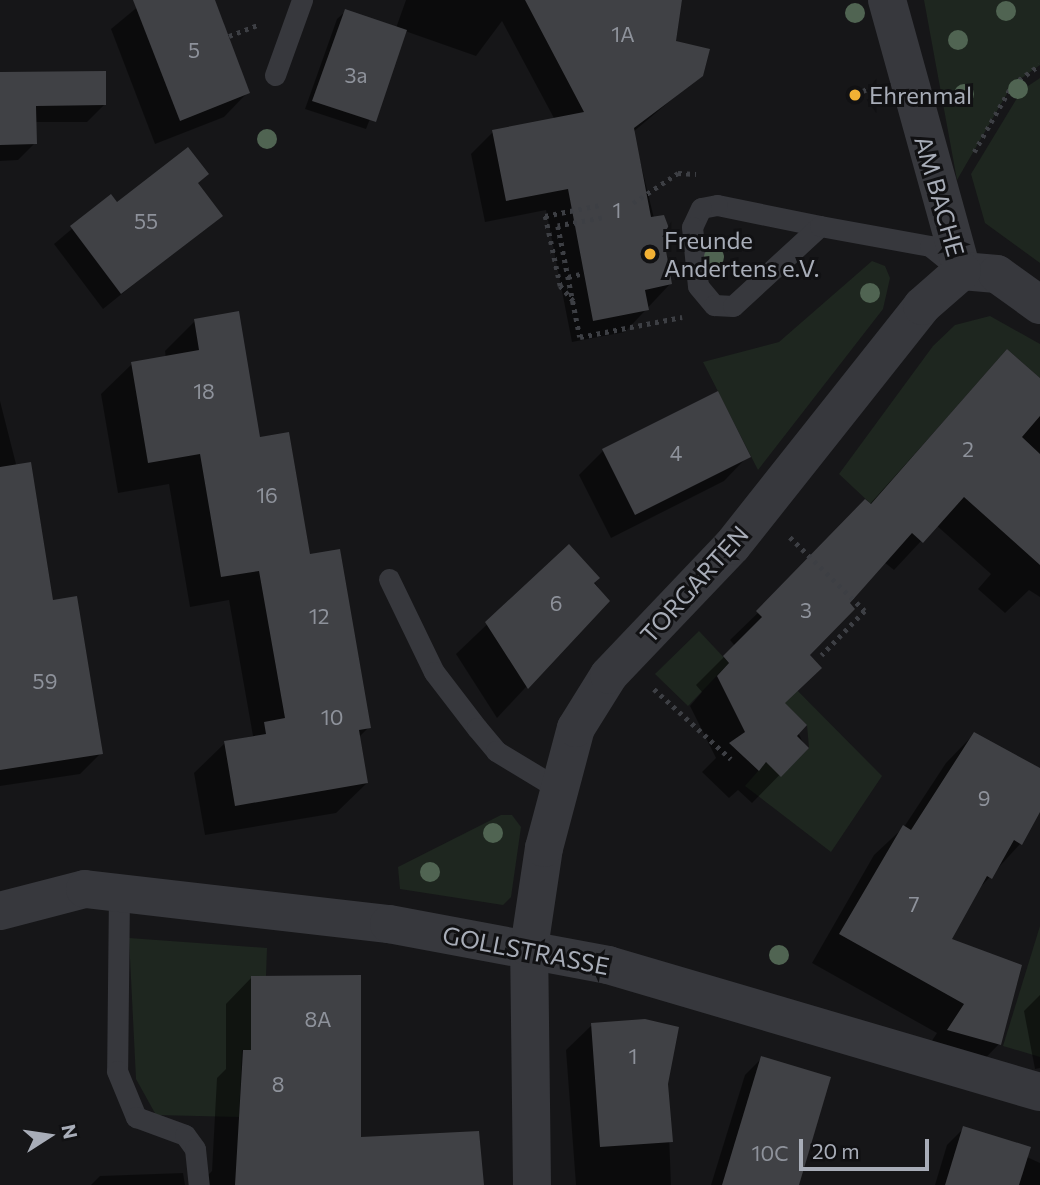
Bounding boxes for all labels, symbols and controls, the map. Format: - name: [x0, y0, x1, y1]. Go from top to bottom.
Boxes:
- house number: 1A: [611, 21, 635, 47]
- house number: 5: [188, 37, 200, 63]
- house number: 3a: [345, 62, 367, 88]
- place label: Ehrenmal: [869, 81, 972, 109]
- marker: Ehrenmal: [847, 87, 863, 103]
- street label: AM BACHE: [909, 132, 971, 260]
- house number: 1: [613, 197, 621, 223]
- house number: 55: [134, 208, 158, 234]
- place label: Freunde Andertens e.V.: [664, 226, 819, 282]
- marker: Freunde Andertens e.V.: [642, 246, 658, 262]
- house number: 18: [193, 378, 215, 404]
- house number: 2: [962, 436, 974, 462]
- house number: 4: [670, 440, 682, 466]
- house number: 16: [256, 482, 278, 508]
- street label: TORGARTEN: [634, 520, 754, 648]
- house number: 6: [550, 590, 562, 616]
- house number: 3: [800, 597, 812, 623]
- house number: 12: [309, 603, 329, 629]
- house number: 59: [33, 668, 57, 694]
- house number: 10: [321, 704, 343, 730]
- house number: 9: [978, 785, 990, 811]
- house number: 7: [908, 891, 920, 917]
- street label: GOLLSTRASSE: [440, 920, 612, 980]
- house number: 8A: [305, 1006, 331, 1032]
- house number: 1: [629, 1043, 637, 1069]
- house number: 8: [272, 1071, 284, 1097]
- north arrow: [14, 1101, 84, 1171]
- text: N: [57, 1122, 83, 1141]
- scale bar: [802, 1126, 932, 1170]
- text: 20 m: [812, 1138, 860, 1163]
- house number: 10C: [751, 1140, 789, 1166]

